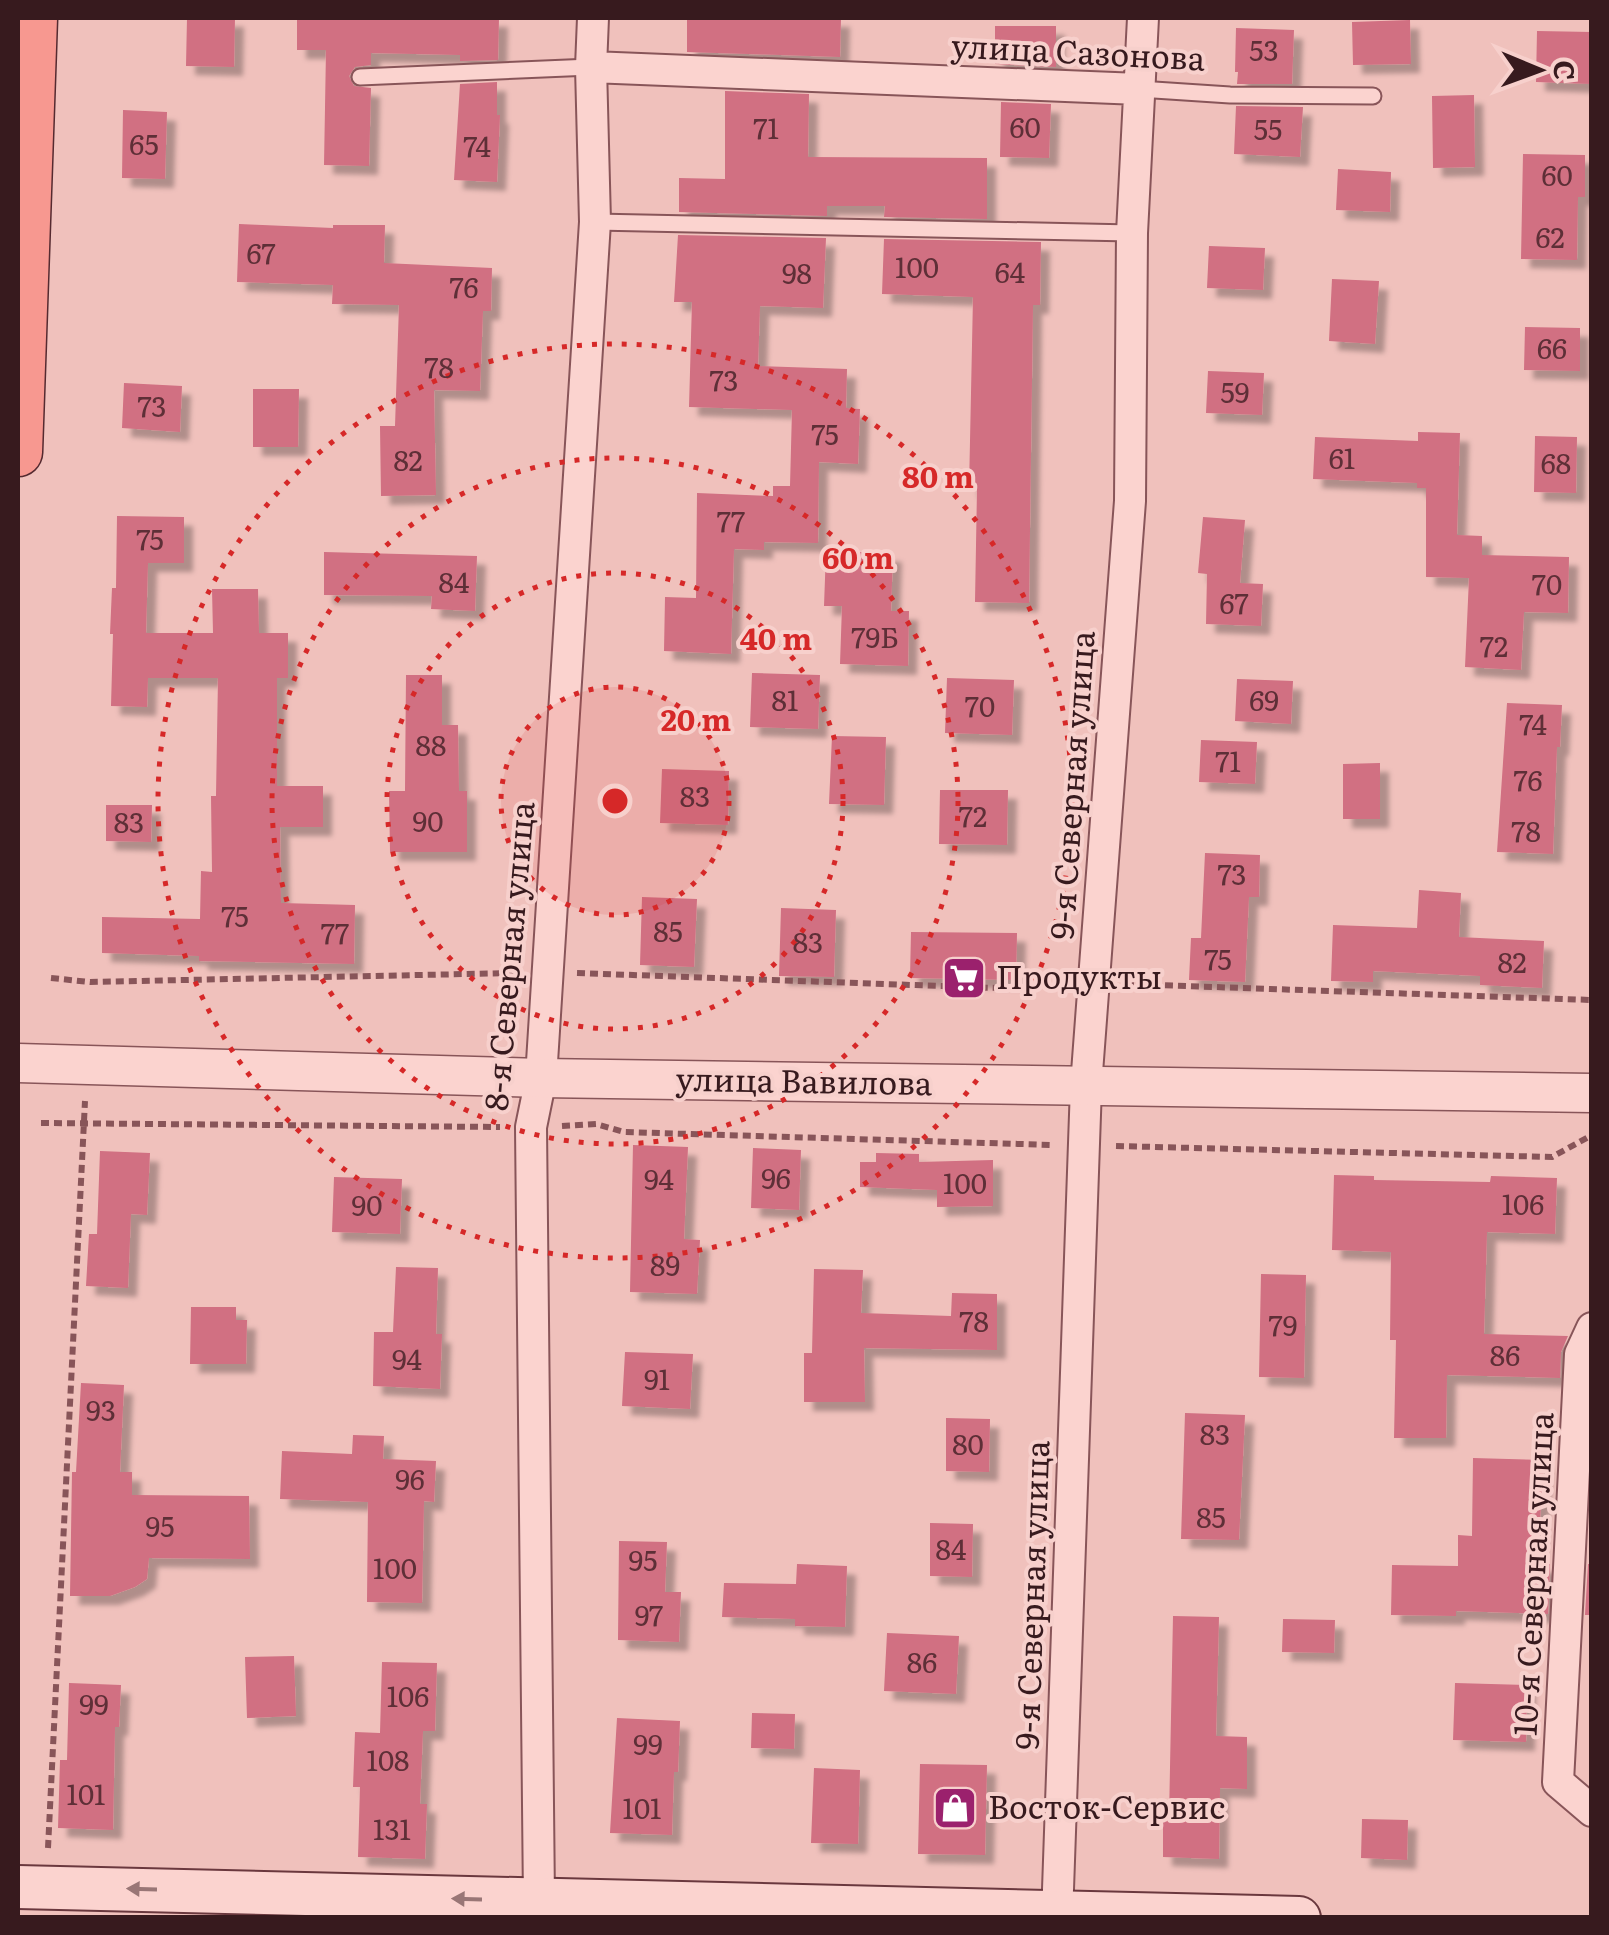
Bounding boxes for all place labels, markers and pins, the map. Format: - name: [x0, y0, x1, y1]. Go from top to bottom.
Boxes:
- centre of rings: [597, 783, 633, 819]
- place label: Продукты: [996, 951, 1162, 999]
- supermarket icon: Продукты: [941, 955, 987, 1001]
- place label: Восток-Сервис: [988, 1781, 1225, 1829]
- shop icon: Восток-Сервис: [932, 1785, 978, 1831]

